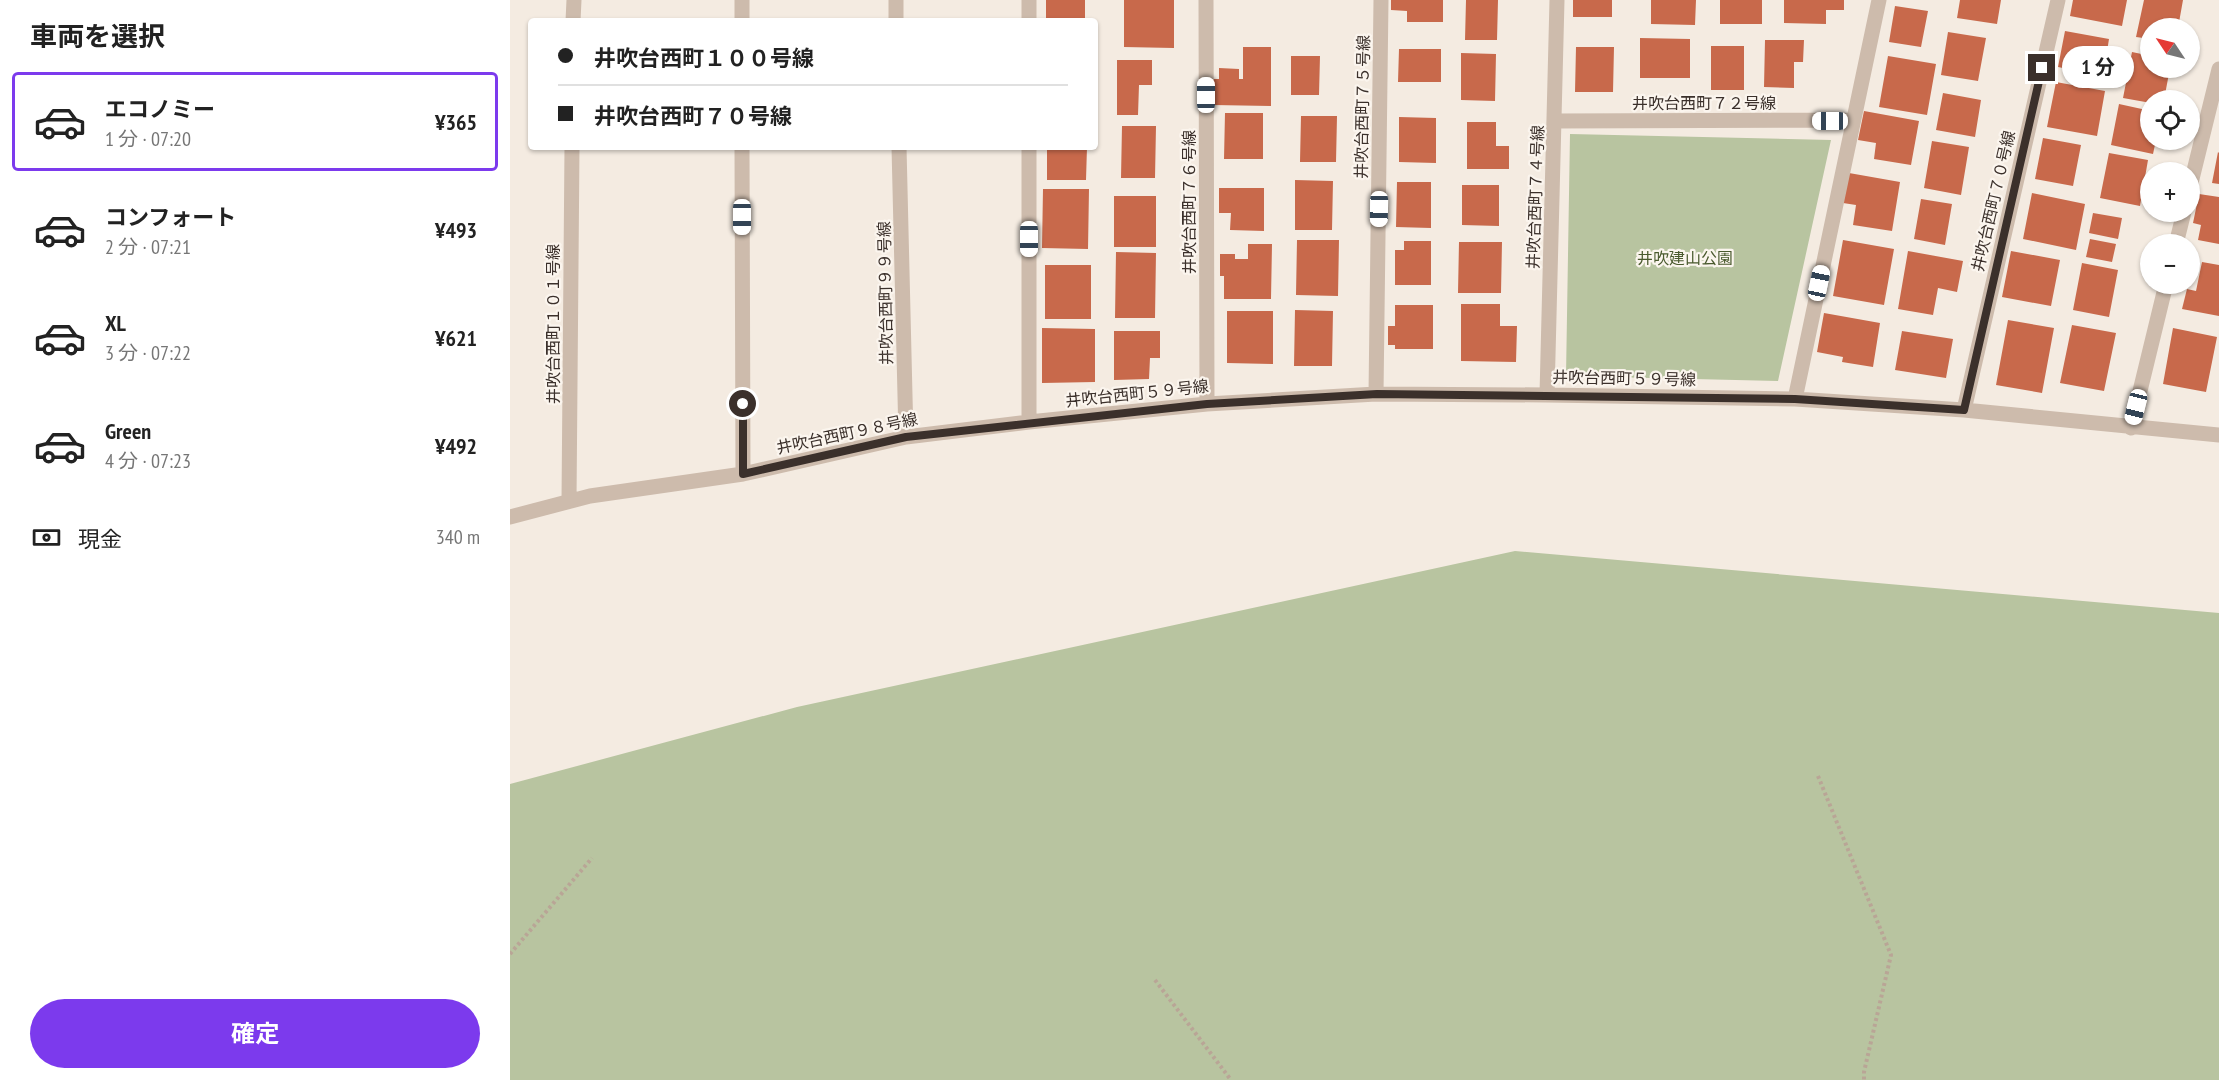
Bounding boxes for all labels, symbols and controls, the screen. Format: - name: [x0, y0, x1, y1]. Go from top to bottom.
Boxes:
- north arrow: [2140, 18, 2200, 78]
- map controls: [2140, 18, 2200, 294]
- text: 車両を選択: [30, 19, 165, 53]
- street label: 井吹台西町７５号線: [1351, 35, 1373, 179]
- text: 井吹台西町１００号線: [594, 44, 814, 72]
- callout: 1 分: [2063, 47, 2135, 89]
- route end: [2028, 54, 2055, 81]
- text: 1 分: [2081, 54, 2115, 80]
- car: [1197, 77, 1215, 113]
- button: locate: [2140, 90, 2200, 150]
- street label: 井吹台西町７２号線: [1632, 93, 1776, 113]
- icon: car: [33, 95, 87, 149]
- text: エコノミー: [105, 95, 215, 123]
- text: 井吹台西町７０号線: [594, 102, 792, 130]
- text: ¥365: [435, 108, 477, 136]
- car: [1812, 112, 1848, 130]
- street label: 井吹台西町７４号線: [1522, 125, 1548, 269]
- text: 1 分 · 07:20: [105, 126, 191, 152]
- street label: 井吹台西町７０号線: [1967, 129, 2019, 273]
- street label: 井吹台西町７６号線: [1179, 130, 1199, 274]
- button: +: [2140, 162, 2200, 222]
- car: [1370, 191, 1388, 227]
- car: [733, 199, 751, 235]
- icon: car: [33, 203, 87, 257]
- text: コンフォート: [105, 203, 236, 231]
- text: ¥493: [435, 216, 477, 244]
- street label: 井吹台西町９９号線: [874, 221, 896, 365]
- car: [1020, 221, 1038, 257]
- text: 2 分 · 07:21: [105, 234, 191, 260]
- button: −: [2140, 234, 2200, 294]
- street label: 井吹台西町１０１号線: [543, 244, 563, 404]
- park label: 井吹建山公園: [1637, 248, 1733, 268]
- car: [1806, 264, 1832, 302]
- text: XL: [105, 309, 126, 337]
- icon: car: [33, 311, 87, 365]
- text: ¥621: [435, 324, 477, 352]
- text: 3 分 · 07:22: [105, 340, 191, 366]
- street label: 井吹台西町５９号線: [1552, 367, 1696, 389]
- street label: 井吹台西町５９号線: [1064, 376, 1210, 410]
- car: [2123, 387, 2149, 427]
- route start: [729, 390, 756, 417]
- street label: 井吹台西町９８号線: [774, 408, 920, 458]
- text: Green: [105, 417, 151, 445]
- icon: car: [33, 419, 87, 473]
- text: ¥492: [435, 432, 477, 460]
- text: 4 分 · 07:23: [105, 448, 191, 474]
- icon: cash: [30, 521, 63, 554]
- text: 340 m: [436, 524, 480, 550]
- text: 現金: [78, 525, 122, 553]
- button: 確定: [30, 999, 480, 1068]

